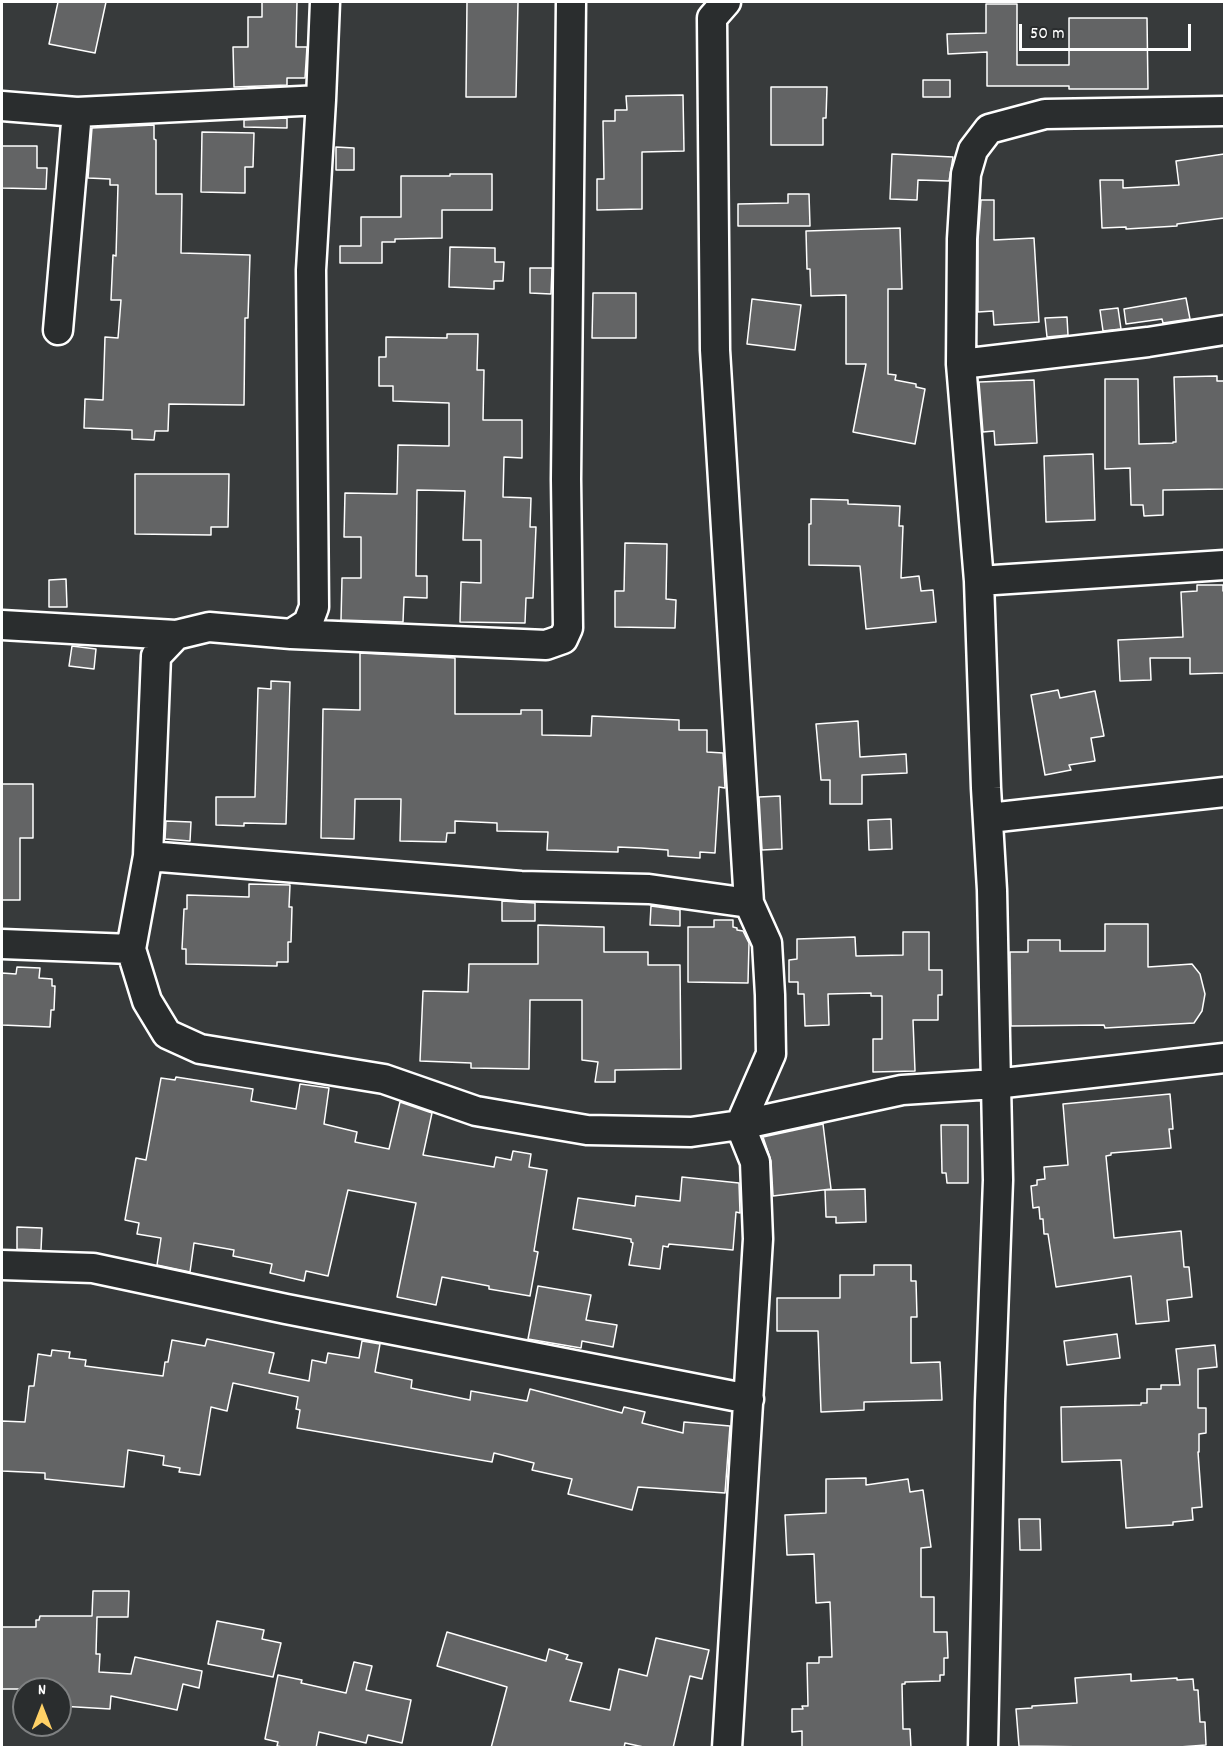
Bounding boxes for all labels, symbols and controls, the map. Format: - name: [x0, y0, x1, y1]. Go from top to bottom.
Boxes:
- scale bar: [1022, 12, 1194, 50]
- text: 50 m: [1030, 22, 1065, 47]
- north arrow: [12, 1677, 72, 1737]
- text: N: [38, 1679, 46, 1702]

